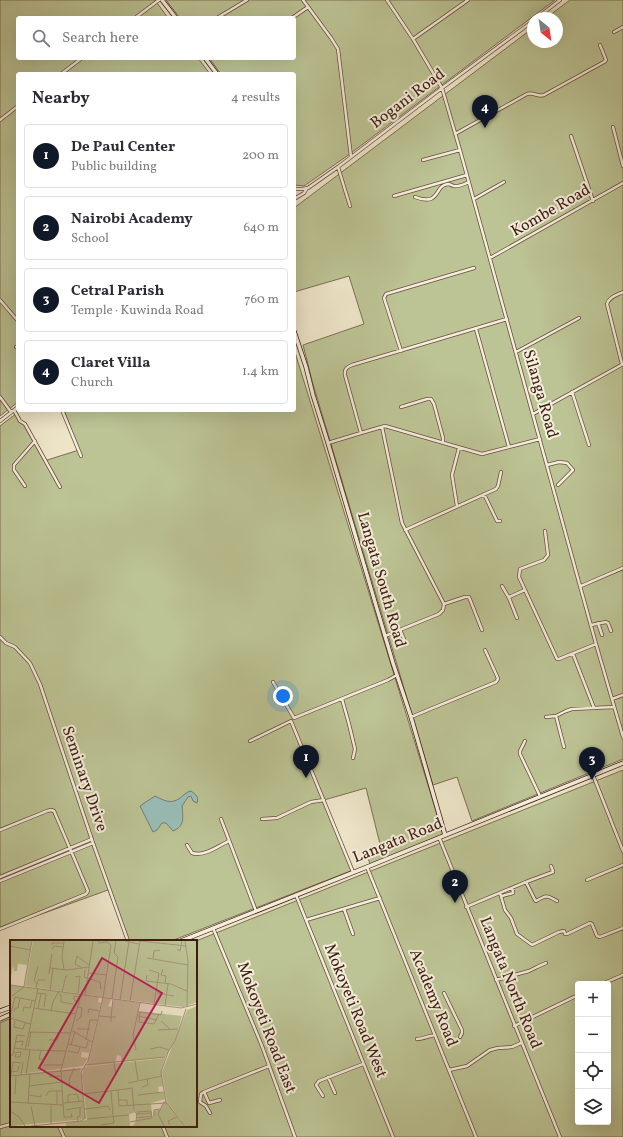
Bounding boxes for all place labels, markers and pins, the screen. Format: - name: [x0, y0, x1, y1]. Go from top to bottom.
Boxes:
- pin: 4: [472, 95, 498, 128]
- pin: 1: [293, 745, 319, 778]
- pin: 3: [579, 747, 605, 780]
- pin: 2: [442, 870, 468, 903]

